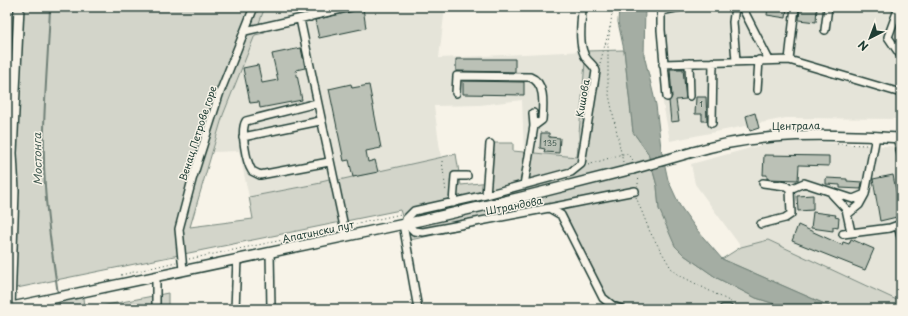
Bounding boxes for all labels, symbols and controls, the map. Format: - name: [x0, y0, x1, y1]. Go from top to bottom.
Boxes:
- north arrow: [850, 18, 890, 58]
- text: N: [854, 36, 872, 55]
- street label: Кишова: [571, 77, 593, 118]
- street label: Венац Петрове горе: [175, 83, 220, 182]
- house number: 1: [699, 98, 703, 110]
- street label: Централа: [772, 117, 821, 133]
- water label: Мостонга: [28, 131, 46, 185]
- house number: 135: [543, 137, 557, 149]
- street label: Штрандова: [484, 192, 545, 218]
- street label: Апатински пут: [281, 216, 355, 246]

